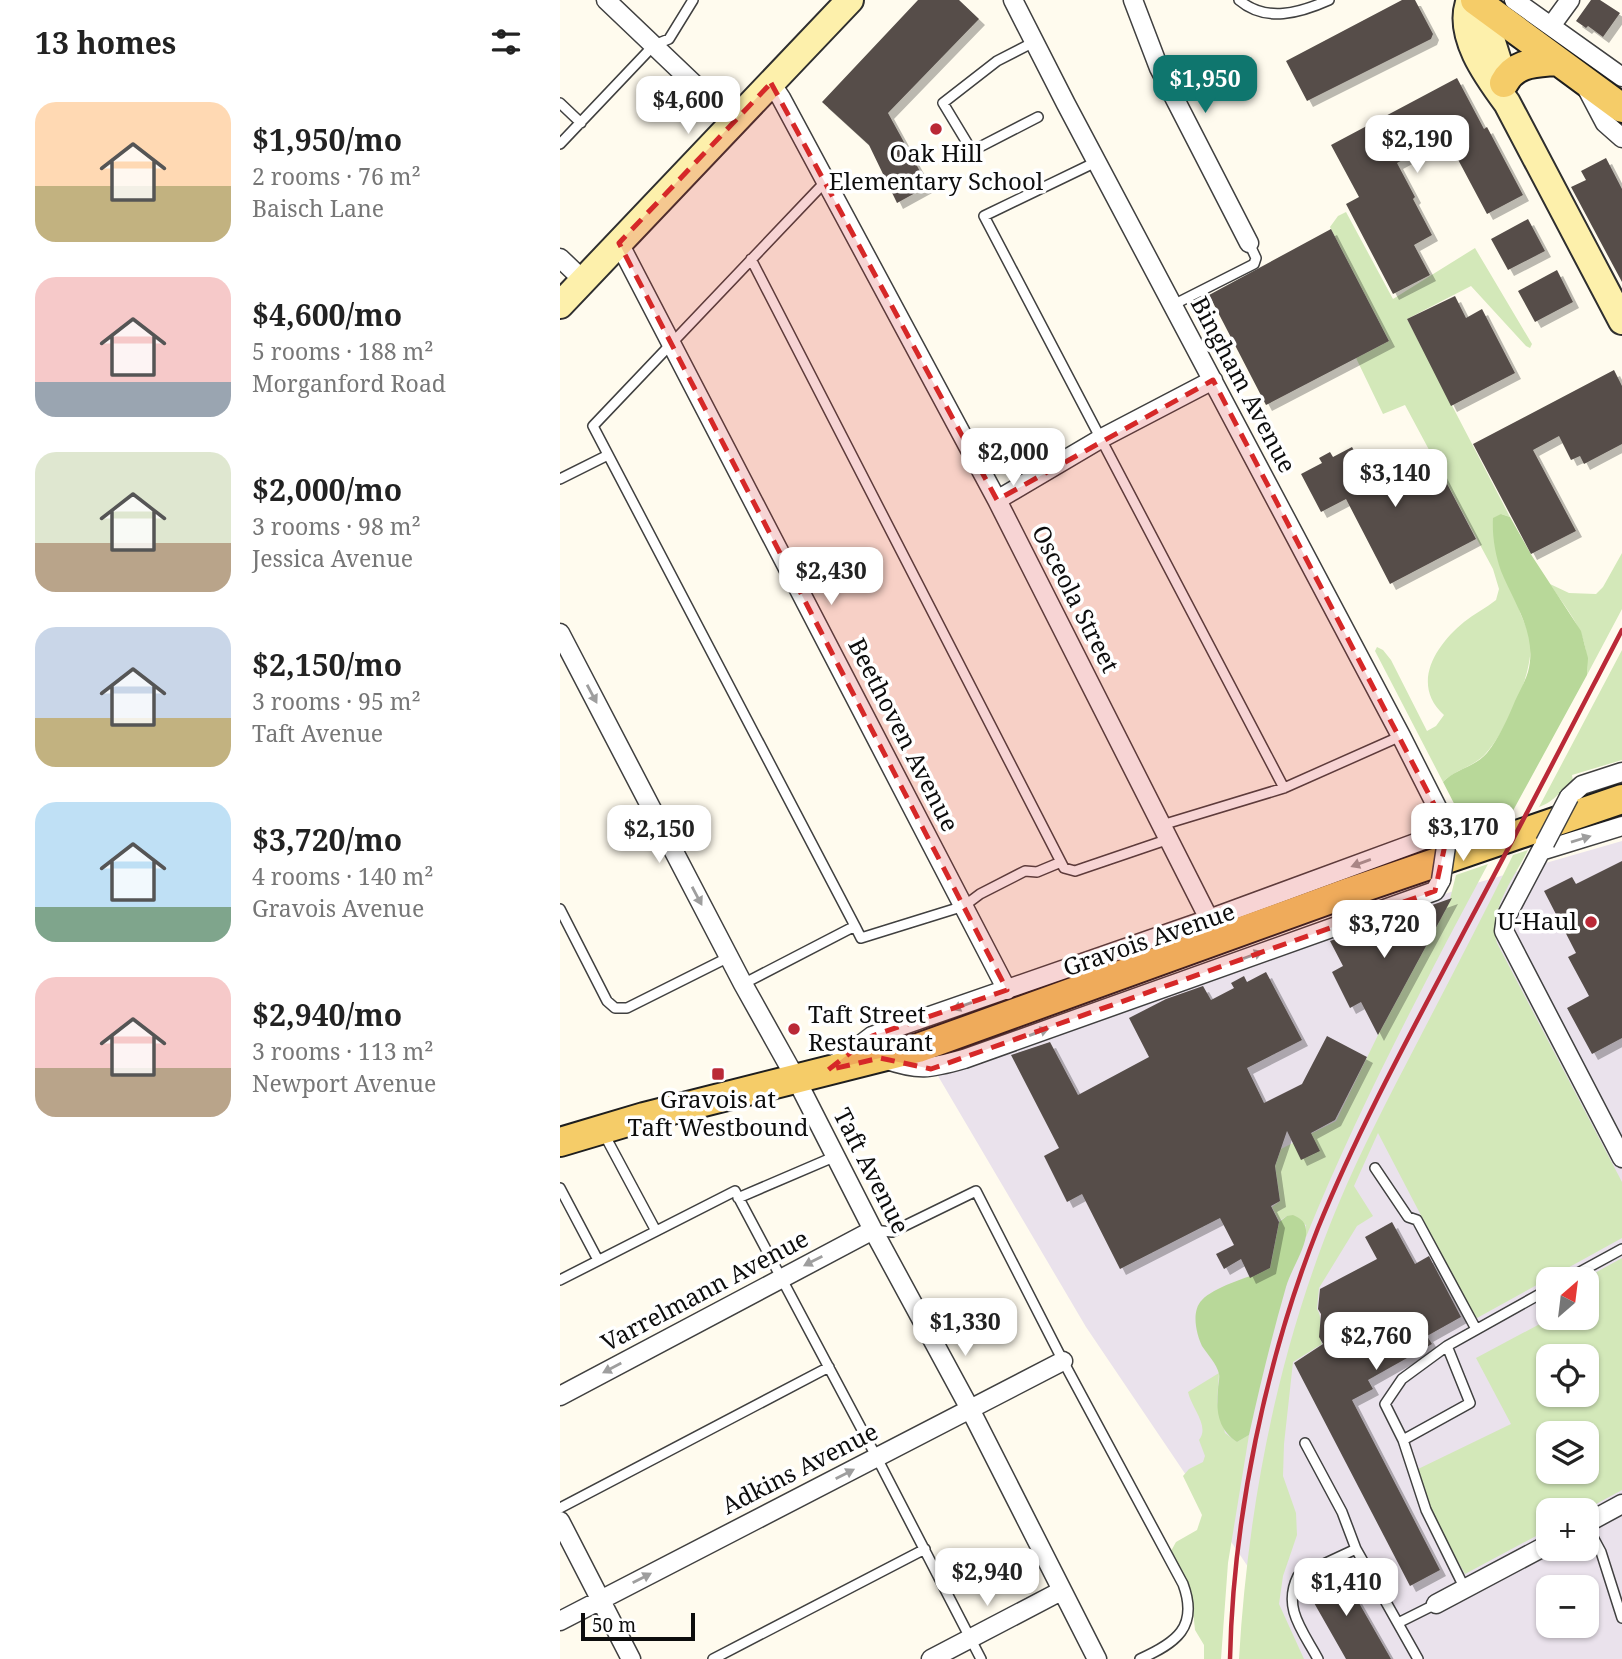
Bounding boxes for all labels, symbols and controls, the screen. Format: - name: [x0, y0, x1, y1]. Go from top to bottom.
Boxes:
- text: 13 homes: [35, 22, 176, 63]
- icon: filters: [487, 23, 525, 61]
- pin: $1,950: [1148, 55, 1262, 115]
- text: $1,950: [1169, 62, 1241, 94]
- pin: $4,600: [631, 76, 745, 136]
- text: $4,600: [652, 83, 724, 115]
- pin: $2,190: [1360, 116, 1474, 175]
- text: $1,950/mo: [252, 119, 402, 160]
- marker: Oak Hill Elementary School: [928, 121, 944, 137]
- text: $2,190: [1381, 122, 1453, 154]
- icon: home: [91, 130, 175, 214]
- place label: Oak Hill Elementary School: [829, 136, 1044, 197]
- text: 2 rooms · 76 m²: [252, 160, 421, 192]
- text: Baisch Lane: [252, 192, 384, 224]
- street label: Bingham Avenue: [1184, 290, 1305, 478]
- text: $4,600/mo: [252, 294, 402, 335]
- icon: home: [91, 305, 175, 389]
- text: 5 rooms · 188 m²: [252, 335, 434, 367]
- text: Morganford Road: [252, 367, 446, 399]
- pin: $2,000: [956, 428, 1070, 488]
- text: $2,000: [977, 435, 1049, 467]
- pin: $3,140: [1338, 449, 1452, 509]
- text: $3,140: [1359, 456, 1431, 488]
- text: $2,000/mo: [252, 469, 402, 510]
- icon: home: [91, 480, 175, 564]
- text: 3 rooms · 98 m²: [252, 510, 421, 542]
- street label: Osceola Street: [1025, 519, 1128, 678]
- text: Jessica Avenue: [252, 542, 413, 574]
- pin: $2,430: [774, 548, 888, 607]
- text: $2,430: [795, 554, 867, 586]
- street label: Beethoven Avenue: [841, 632, 967, 837]
- text: $2,150/mo: [252, 644, 402, 685]
- icon: home: [91, 655, 175, 739]
- one-way arrow: [586, 684, 597, 704]
- text: 3 rooms · 95 m²: [252, 685, 421, 717]
- text: Taft Avenue: [252, 717, 383, 749]
- pin: $3,170: [1406, 804, 1520, 863]
- pin: $2,150: [602, 806, 716, 865]
- text: $3,170: [1427, 810, 1499, 842]
- text: $2,150: [623, 812, 695, 844]
- text: $3,720/mo: [252, 819, 402, 860]
- icon: home: [91, 830, 175, 914]
- one-way arrow: [1571, 833, 1592, 843]
- one-way arrow: [1350, 858, 1371, 869]
- text: 4 rooms · 140 m²: [252, 860, 434, 892]
- one-way arrow: [691, 886, 703, 905]
- text: Gravois Avenue: [252, 892, 424, 924]
- street label: Gravois Avenue: [1058, 894, 1239, 983]
- pin: $3,720: [1327, 900, 1441, 960]
- place label: U-Haul: [1497, 904, 1578, 937]
- text: $3,720: [1348, 907, 1420, 939]
- marker: U-Haul: [1583, 914, 1599, 930]
- one-way arrow: [1243, 949, 1264, 960]
- text: $2,940/mo: [252, 994, 402, 1035]
- place label: Taft Street Restaurant: [808, 997, 933, 1058]
- one-way arrow: [952, 1001, 973, 1012]
- icon: home: [91, 1005, 175, 1089]
- marker: Taft Street Restaurant: [786, 1021, 802, 1037]
- one-way arrow: [1028, 1026, 1049, 1037]
- text: 3 rooms · 113 m²: [252, 1035, 434, 1067]
- marker: Gravois at Taft Westbound: [710, 1066, 726, 1082]
- text: Newport Avenue: [252, 1067, 436, 1099]
- place label: Gravois at Taft Westbound: [628, 1082, 809, 1143]
- street label: Taft Avenue: [827, 1102, 918, 1239]
- street label: Varrelmann Avenue: [595, 1221, 814, 1358]
- one-way arrow: [802, 1255, 822, 1267]
- north arrow: [1536, 1267, 1600, 1330]
- map controls: [1536, 1267, 1599, 1638]
- pin: $1,330: [908, 1298, 1022, 1358]
- text: $1,330: [929, 1305, 1001, 1337]
- pin: $2,760: [1319, 1312, 1433, 1372]
- text: $2,760: [1340, 1319, 1412, 1351]
- button: locate: [1536, 1344, 1599, 1407]
- one-way arrow: [602, 1362, 622, 1374]
- street label: Adkins Avenue: [716, 1414, 883, 1521]
- button: layers: [1536, 1421, 1599, 1484]
- one-way arrow: [835, 1469, 855, 1480]
- button: +: [1536, 1498, 1599, 1561]
- pin: $2,940: [930, 1548, 1044, 1608]
- text: $2,940: [951, 1555, 1023, 1587]
- pin: $1,410: [1289, 1558, 1403, 1618]
- text: $1,410: [1310, 1565, 1382, 1597]
- one-way arrow: [632, 1573, 652, 1584]
- button: −: [1536, 1575, 1599, 1638]
- scale bar: [581, 1610, 695, 1642]
- text: 50 m: [592, 1612, 636, 1638]

